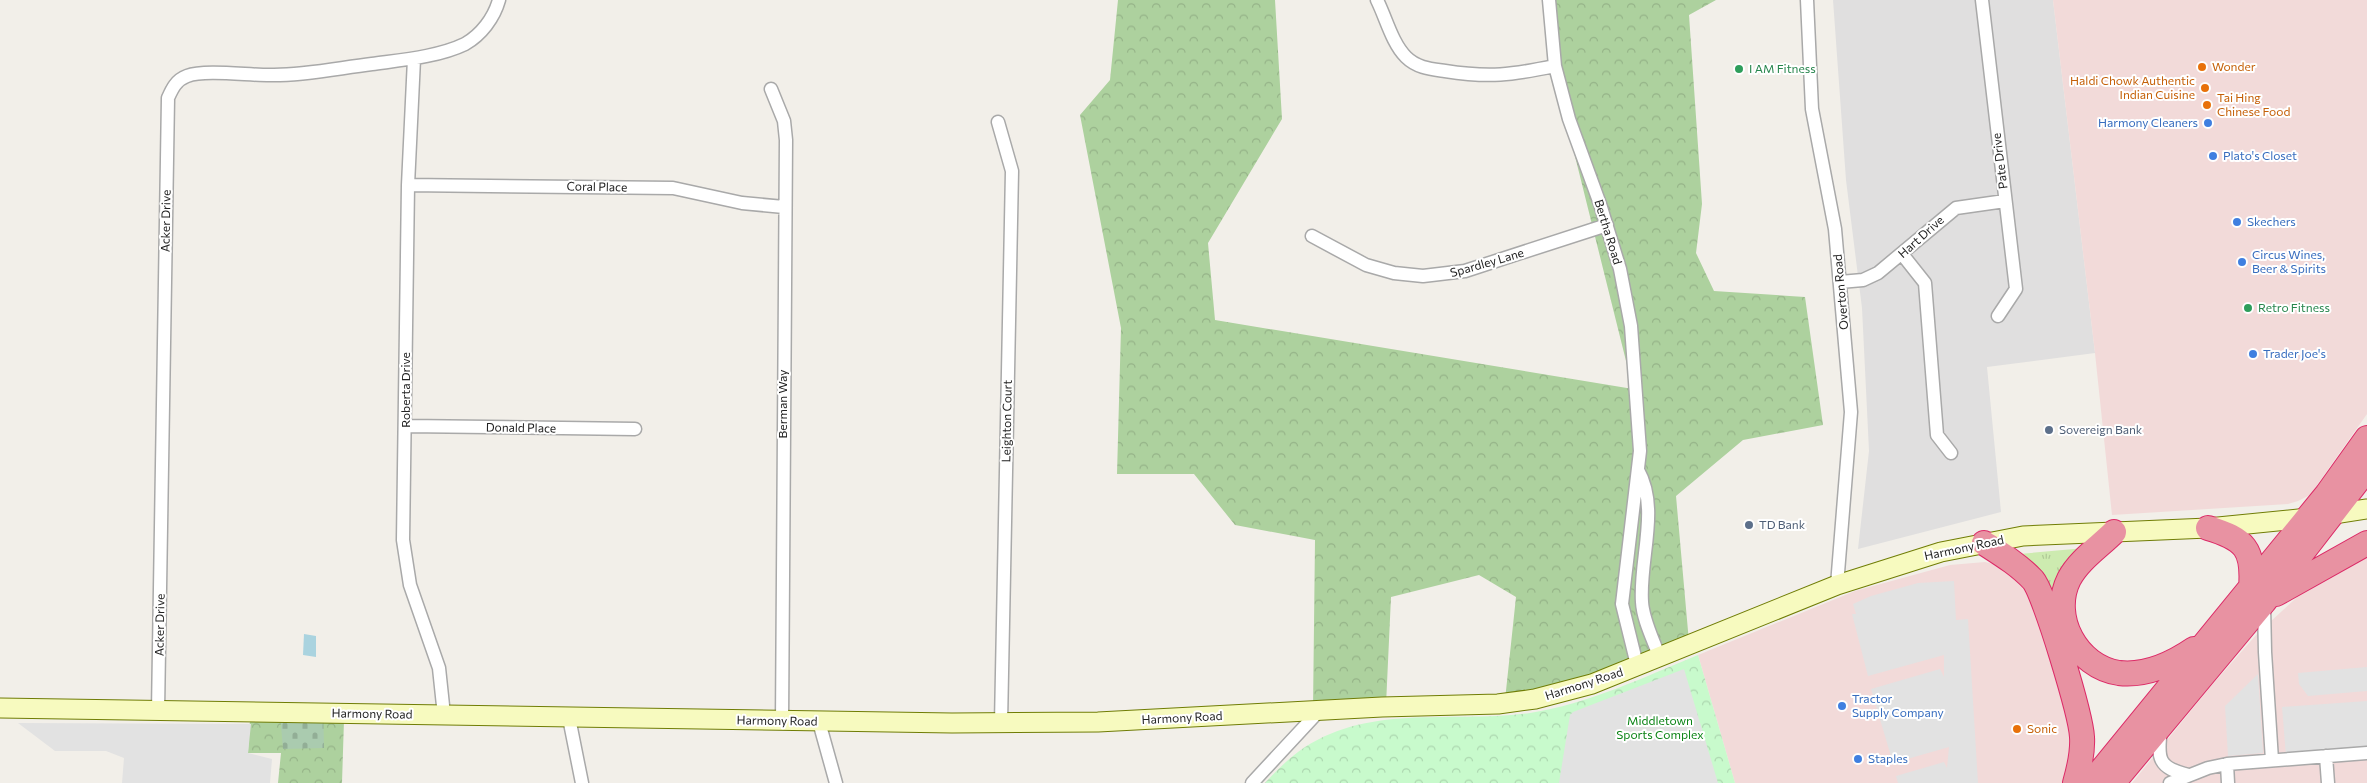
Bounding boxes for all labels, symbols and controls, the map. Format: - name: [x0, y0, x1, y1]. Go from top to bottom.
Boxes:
- place label: Wonder: [2212, 59, 2256, 73]
- place label: I AM Fitness: [1749, 61, 1816, 75]
- marker: Wonder: [2196, 61, 2208, 73]
- marker: I AM Fitness: [1733, 63, 1745, 75]
- place label: Haldi Chowk Authentic Indian Cuisine: [2070, 73, 2195, 101]
- marker: Haldi Chowk Authentic Indian Cuisine: [2199, 82, 2211, 94]
- place label: Tai Hing Chinese Food: [2217, 90, 2290, 118]
- marker: Tai Hing Chinese Food: [2201, 99, 2213, 111]
- place label: Harmony Cleaners: [2098, 115, 2198, 129]
- marker: Harmony Cleaners: [2202, 117, 2214, 129]
- street label: Pate Drive: [1989, 132, 2009, 190]
- place label: Plato's Closet: [2223, 148, 2297, 162]
- marker: Plato's Closet: [2207, 150, 2219, 162]
- street label: Coral Place: [566, 178, 628, 194]
- street label: Acker Drive: [157, 190, 173, 252]
- street label: Bertha Road: [1592, 197, 1626, 266]
- street label: Hart Drive: [1895, 212, 1946, 260]
- place label: Skechers: [2247, 214, 2296, 228]
- marker: Skechers: [2231, 216, 2243, 228]
- street label: Spardley Lane: [1448, 245, 1525, 279]
- place label: Circus Wines, Beer & Spirits: [2252, 247, 2326, 275]
- street label: Overton Road: [1830, 254, 1850, 331]
- marker: Circus Wines, Beer & Spirits: [2236, 256, 2248, 268]
- place label: Retro Fitness: [2258, 300, 2330, 314]
- marker: Retro Fitness: [2242, 302, 2254, 314]
- place label: Trader Joe's: [2263, 346, 2326, 361]
- marker: Trader Joe's: [2247, 348, 2259, 360]
- street label: Roberta Drive: [398, 352, 412, 428]
- street label: Berman Way: [775, 370, 789, 438]
- street label: Leighton Court: [998, 379, 1014, 462]
- street label: Donald Place: [486, 419, 556, 435]
- place label: Sovereign Bank: [2059, 422, 2143, 436]
- marker: Sovereign Bank: [2043, 424, 2055, 436]
- place label: TD Bank: [1759, 517, 1806, 531]
- marker: TD Bank: [1743, 519, 1755, 531]
- street label: Harmony Road: [1923, 532, 2005, 562]
- street label: Acker Drive: [151, 594, 167, 656]
- street label: Harmony Road: [1543, 664, 1624, 702]
- place label: Tractor Supply Company: [1852, 691, 1944, 719]
- marker: Tractor Supply Company: [1836, 700, 1848, 712]
- street label: Harmony Road: [331, 705, 413, 721]
- street label: Harmony Road: [1141, 708, 1223, 726]
- street label: Harmony Road: [736, 712, 818, 728]
- park label: Middletown Sports Complex: [1616, 713, 1704, 741]
- place label: Sonic: [2027, 721, 2057, 735]
- marker: Sonic: [2011, 723, 2023, 735]
- place label: Staples: [1868, 751, 1908, 765]
- marker: Staples: [1852, 753, 1864, 765]

